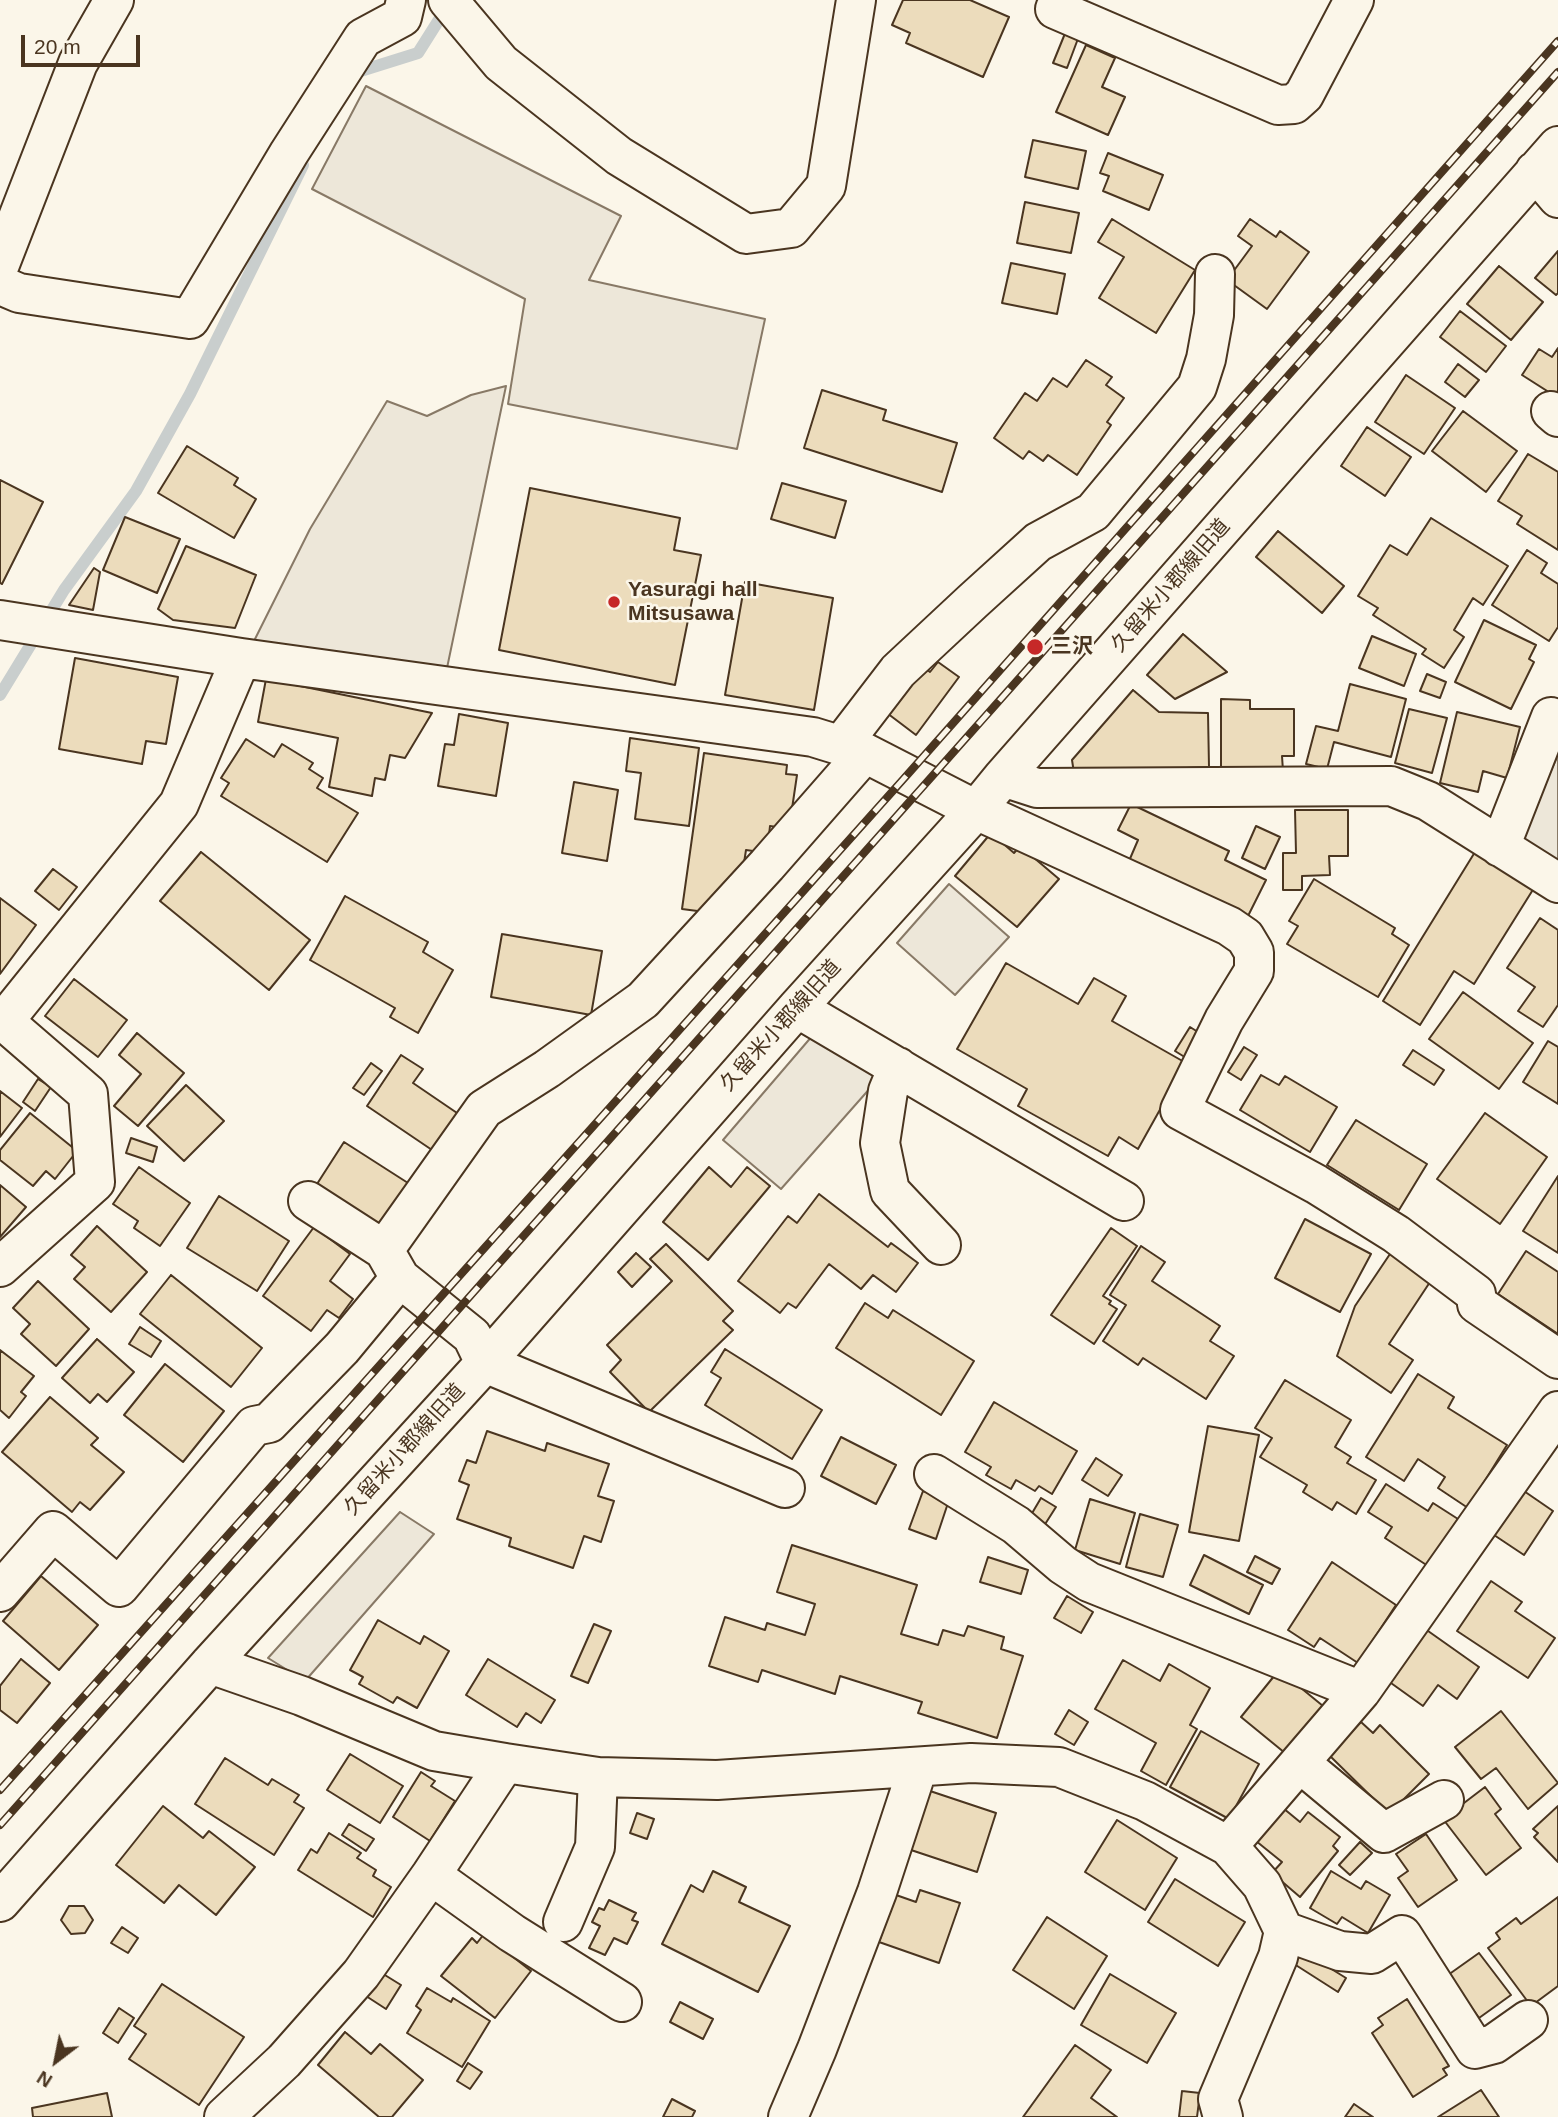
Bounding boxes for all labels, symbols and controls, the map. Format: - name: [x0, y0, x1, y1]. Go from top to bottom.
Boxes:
- scale bar: [24, 21, 144, 65]
- text: 20 m: [34, 35, 81, 58]
- street label: 久留米小郡線旧道: [1106, 514, 1236, 658]
- place label: Yasuragi hall Mitsusawa: [628, 577, 758, 627]
- marker: Yasuragi hall Mitsusawa: [606, 594, 622, 610]
- place label: 三沢: [1051, 634, 1093, 660]
- marker: 三沢: [1025, 637, 1045, 657]
- street label: 久留米小郡線旧道: [715, 955, 847, 1097]
- street label: 久留米小郡線旧道: [339, 1379, 471, 1521]
- north arrow: [21, 2026, 91, 2096]
- text: N: [33, 2067, 56, 2092]

